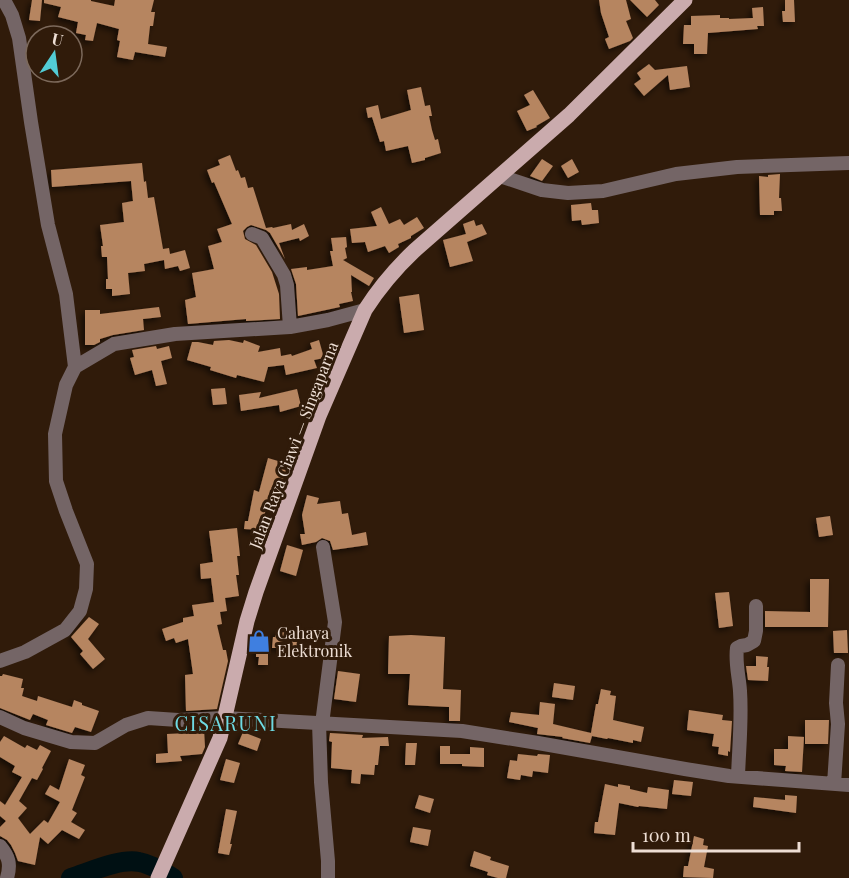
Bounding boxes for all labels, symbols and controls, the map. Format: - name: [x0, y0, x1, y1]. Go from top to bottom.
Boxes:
- north arrow: [24, 24, 84, 84]
- text: U: [50, 27, 65, 50]
- street label: Jalan Raya Ciawi — Singaparna: [243, 338, 342, 552]
- place label: Cahaya Elektronik: [277, 622, 353, 661]
- shop icon: Cahaya Elektronik: [246, 628, 272, 654]
- district label: CISARUNI: [175, 709, 277, 736]
- scale bar: [633, 815, 800, 853]
- text: 100 m: [642, 823, 691, 847]

